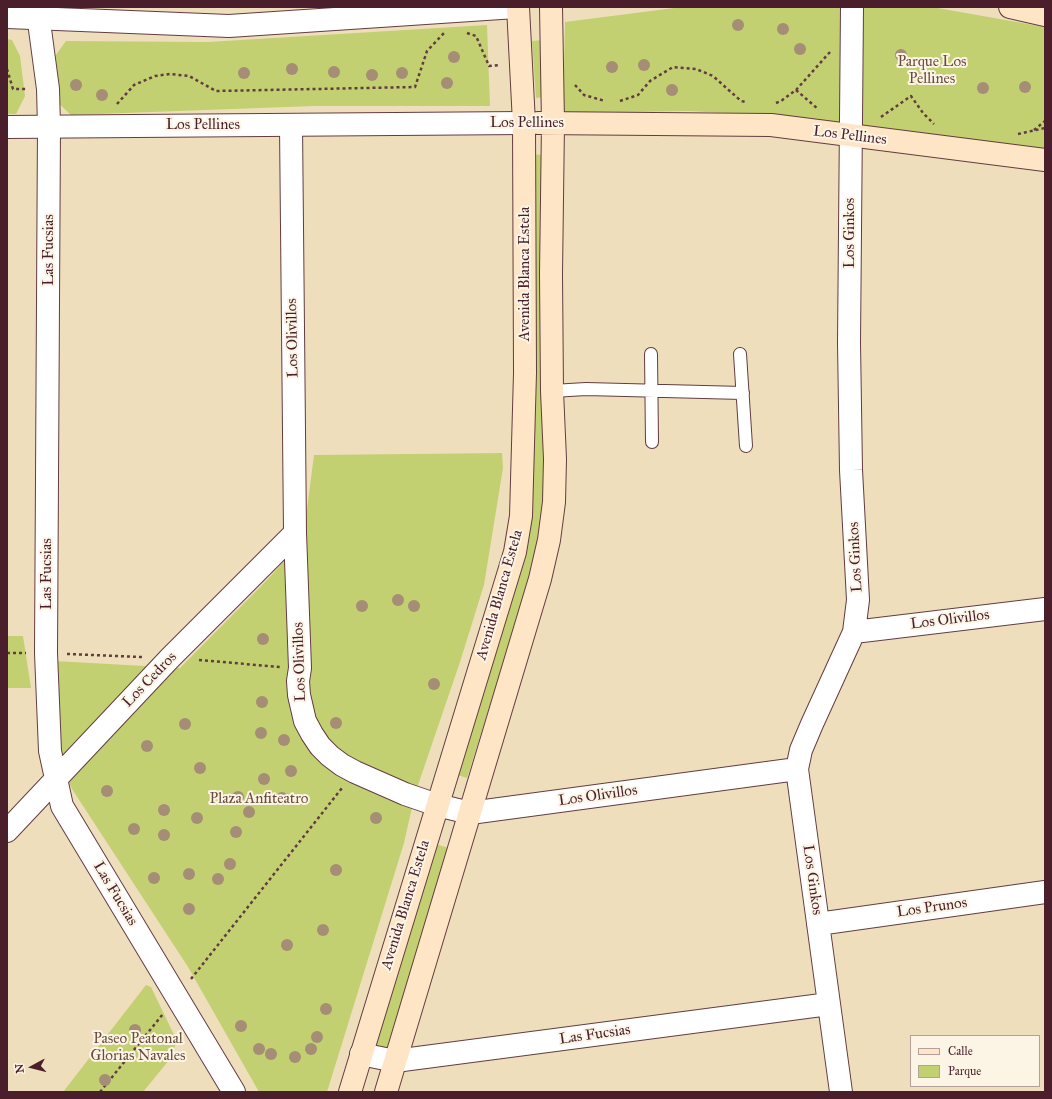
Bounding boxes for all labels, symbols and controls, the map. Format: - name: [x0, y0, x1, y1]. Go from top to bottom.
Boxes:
- park label: Parque Los Pellines: [897, 53, 967, 88]
- street label: Los Pellines: [490, 114, 564, 132]
- street label: Los Pellines: [166, 116, 240, 134]
- street label: Los Pellines: [812, 123, 888, 149]
- street label: Los Ginkos: [841, 198, 859, 268]
- street label: Avenida Blanca Estela: [516, 207, 534, 341]
- street label: Las Fucsias: [40, 214, 58, 286]
- street label: Los Olivillos: [283, 298, 303, 378]
- street label: Los Ginkos: [845, 521, 867, 593]
- street label: Avenida Blanca Estela: [473, 528, 527, 662]
- street label: Las Fucsias: [38, 538, 56, 610]
- street label: Los Olivillos: [909, 606, 991, 634]
- street label: Los Olivillos: [290, 622, 310, 702]
- street label: Los Cedros: [119, 649, 181, 711]
- street label: Los Olivillos: [557, 782, 639, 810]
- park label: Plaza Anfiteatro: [210, 790, 308, 808]
- street label: Avenida Blanca Estela: [378, 838, 434, 972]
- street label: Los Ginkos: [798, 844, 826, 916]
- street label: Las Fucsias: [89, 859, 141, 929]
- street label: Los Prunos: [896, 894, 968, 922]
- street label: Las Fucsias: [558, 1021, 632, 1049]
- park label: Paseo Peatonal Glorias Navales: [90, 1030, 186, 1065]
- legend: [910, 1035, 1040, 1087]
- text: Calle: [948, 1044, 973, 1058]
- north arrow: [12, 1047, 52, 1087]
- text: N: [13, 1063, 27, 1074]
- text: Parque: [948, 1064, 981, 1078]

